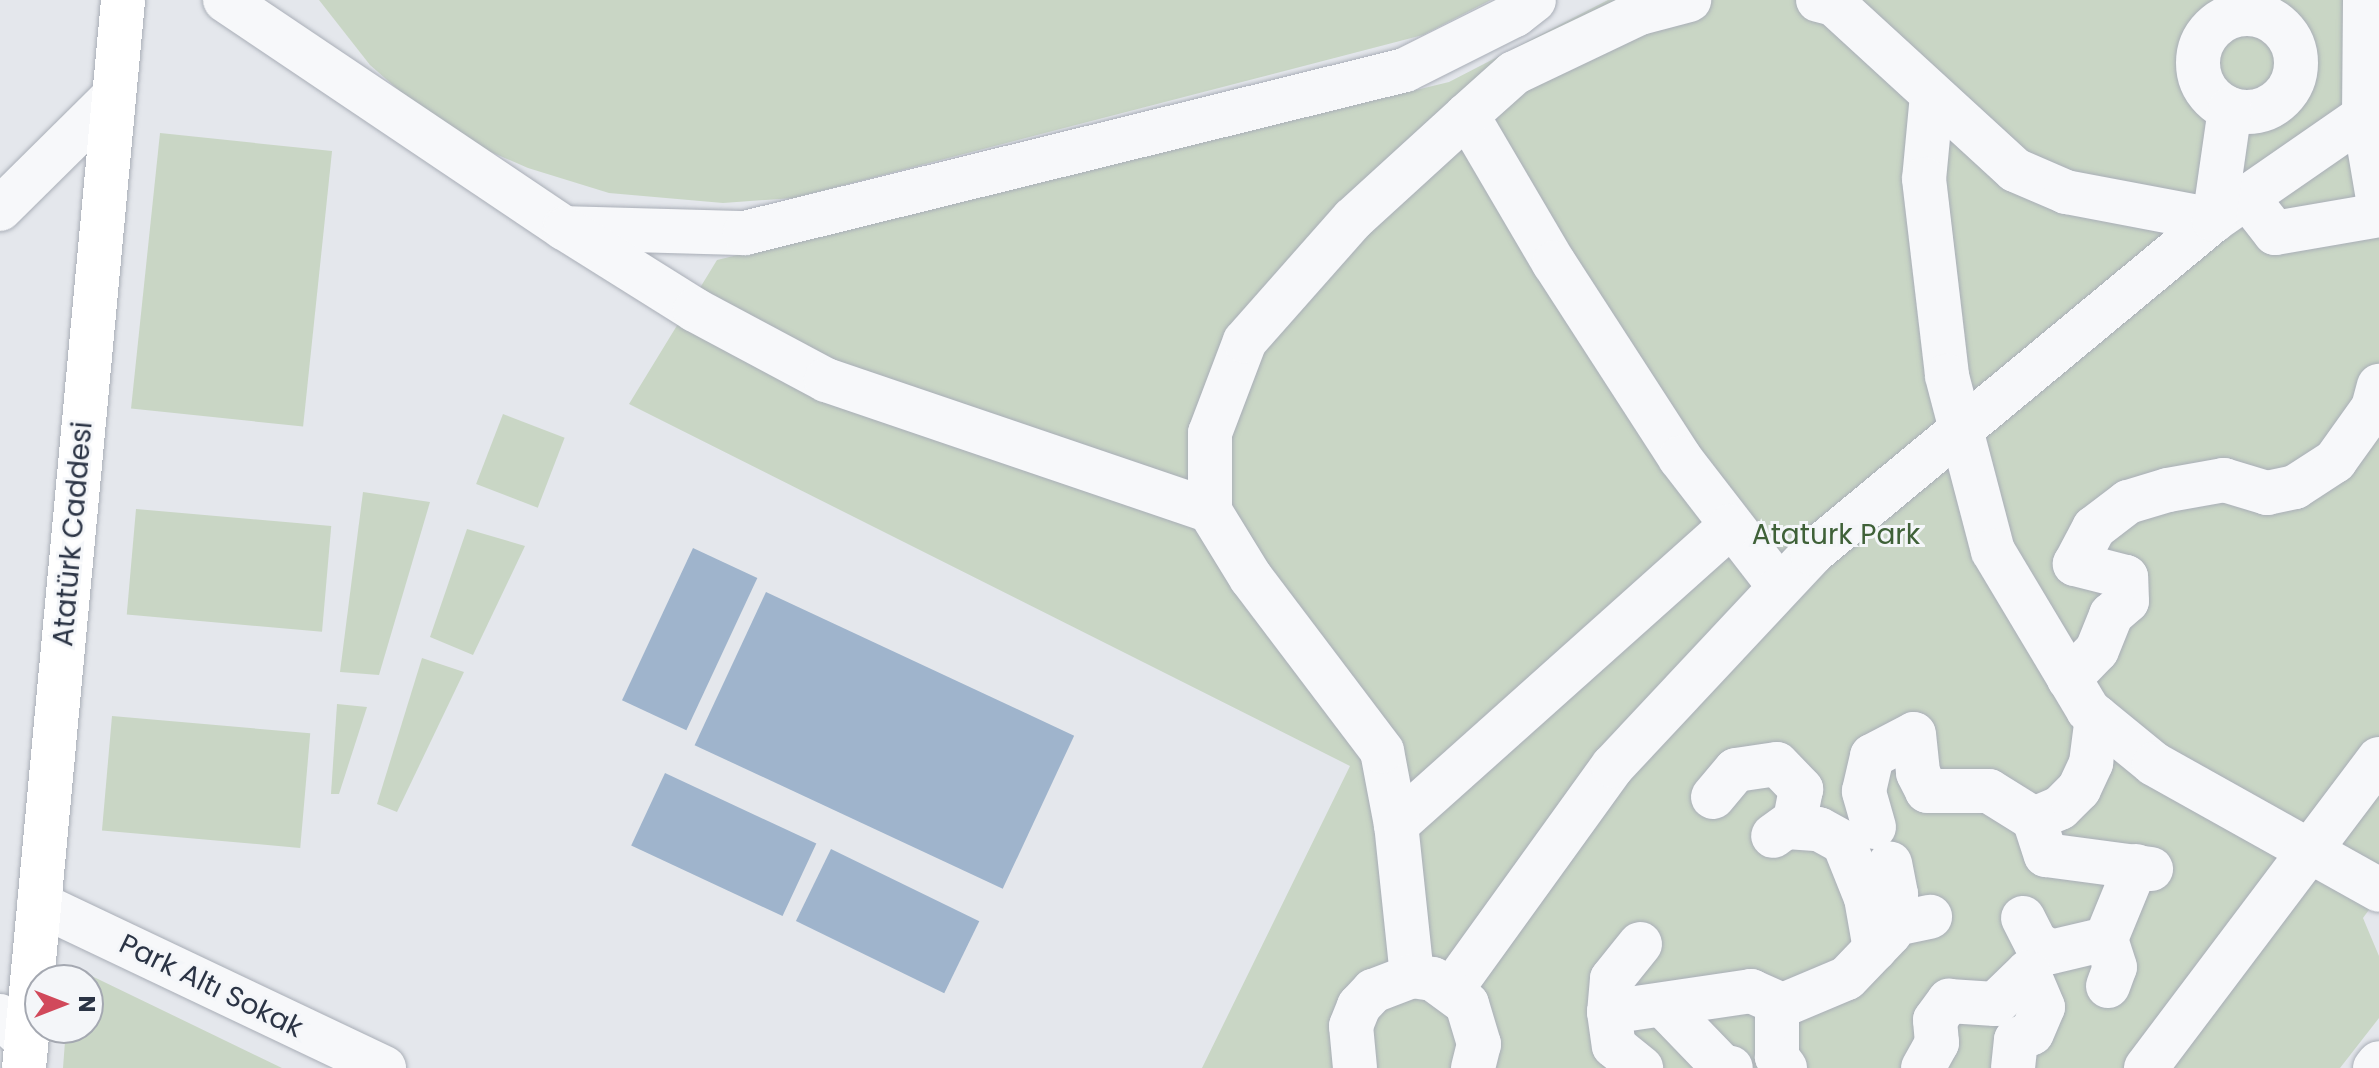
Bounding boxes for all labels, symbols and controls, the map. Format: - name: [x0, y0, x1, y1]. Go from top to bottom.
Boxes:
- street label: Atatürk Caddesi: [46, 420, 100, 648]
- park label: Ataturk Park: [1752, 518, 1920, 552]
- street label: Park Altı Sokak: [114, 927, 308, 1045]
- north arrow: [24, 964, 104, 1044]
- text: N: [71, 996, 102, 1012]

